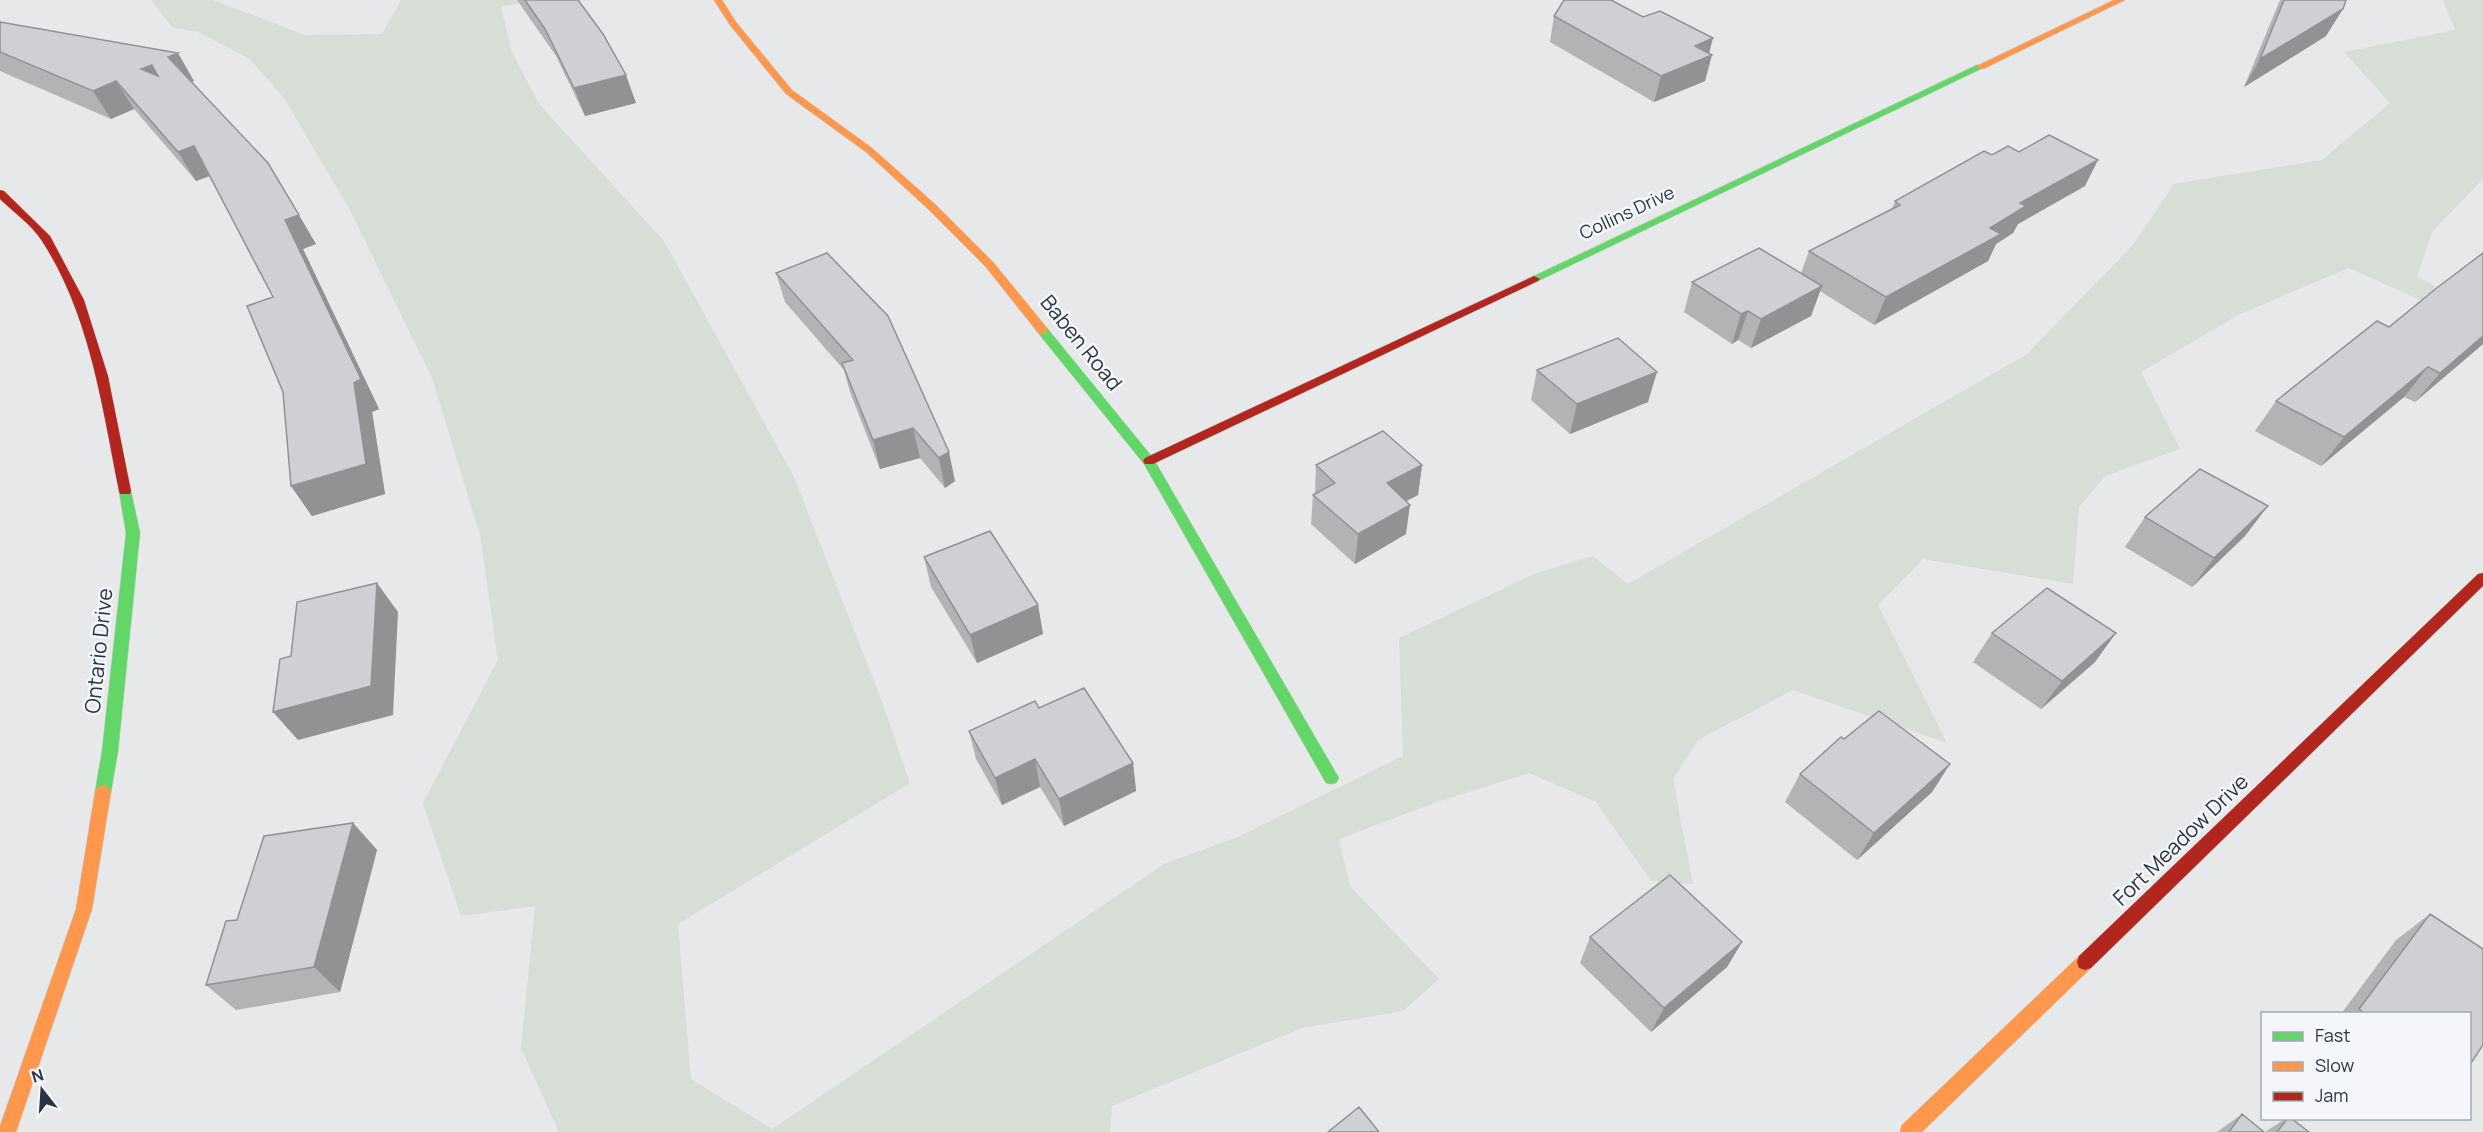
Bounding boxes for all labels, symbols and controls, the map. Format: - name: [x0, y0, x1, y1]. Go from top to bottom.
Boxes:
- street label: Collins Drive: [1575, 180, 1678, 245]
- street label: Baben Road: [1035, 289, 1129, 396]
- street label: Ontario Drive: [78, 587, 119, 715]
- street label: Fort Meadow Drive: [2107, 767, 2254, 911]
- legend: [2261, 1012, 2471, 1120]
- text: Fast: [2315, 1023, 2350, 1047]
- text: Slow: [2315, 1053, 2355, 1077]
- north arrow: [12, 1060, 72, 1120]
- text: N: [29, 1063, 46, 1088]
- text: Jam: [2315, 1083, 2349, 1107]

